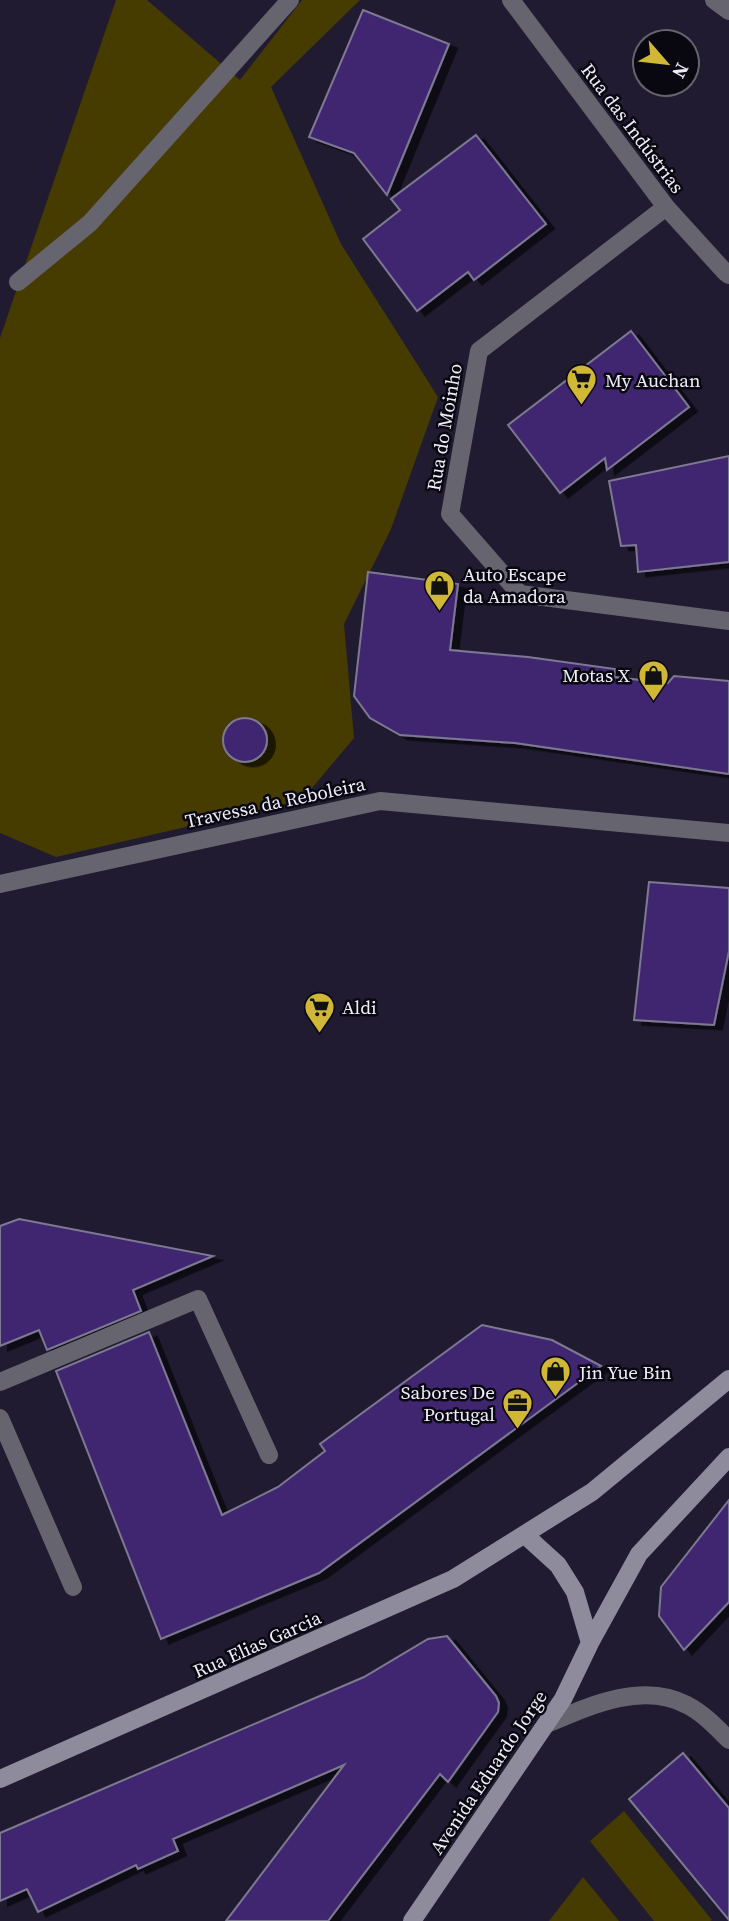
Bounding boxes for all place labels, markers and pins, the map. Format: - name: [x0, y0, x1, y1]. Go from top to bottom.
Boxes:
- supermarket icon: My Auchan: [565, 363, 599, 407]
- place label: My Auchan: [605, 367, 700, 393]
- place label: Auto Escape da Amadora: [463, 561, 566, 609]
- shop icon: Auto Escape da Amadora: [423, 568, 457, 612]
- shop icon: Motas X: [636, 658, 670, 702]
- place label: Motas X: [562, 662, 631, 688]
- supermarket icon: Aldi: [302, 990, 336, 1034]
- place label: Aldi: [342, 994, 377, 1020]
- shop icon: Jin Yue Bin: [539, 1355, 573, 1399]
- place label: Jin Yue Bin: [578, 1359, 672, 1385]
- place label: Sabores De Portugal: [401, 1379, 495, 1427]
- office icon: Sabores De Portugal: [501, 1386, 535, 1430]

